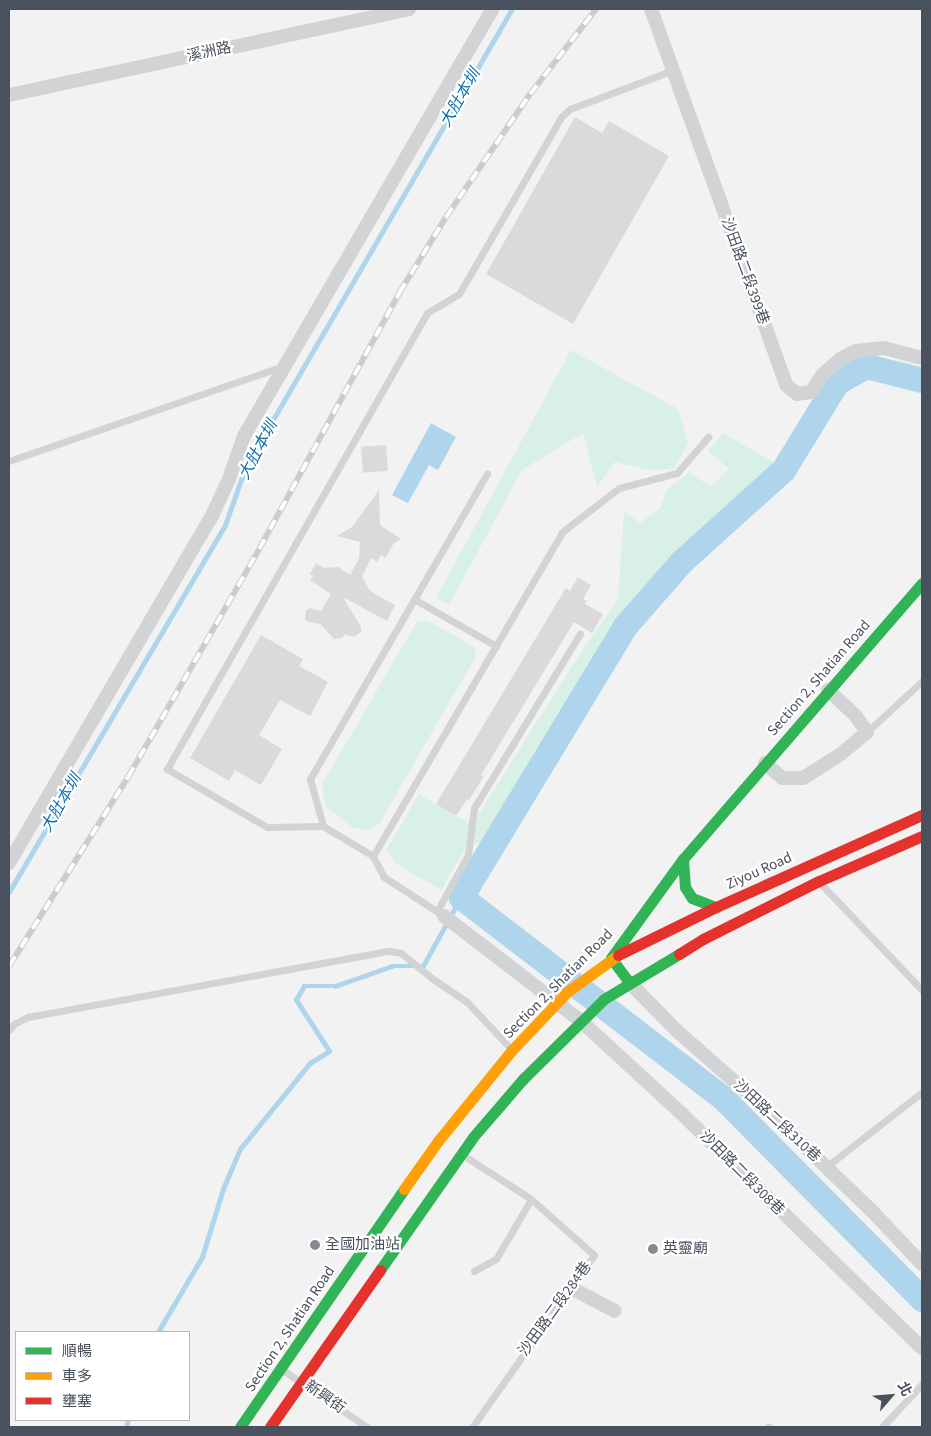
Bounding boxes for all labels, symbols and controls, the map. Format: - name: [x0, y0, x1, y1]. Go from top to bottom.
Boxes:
- street label: 溪洲路: [185, 39, 233, 65]
- water label: 大肚本圳: [436, 65, 484, 131]
- street label: 沙田路二段399巷: [717, 215, 773, 327]
- water label: 大肚本圳: [235, 417, 281, 483]
- street label: Section 2, Shatian Road: [764, 616, 874, 740]
- water label: 大肚本圳: [37, 770, 85, 836]
- street label: Ziyou Road: [723, 849, 795, 893]
- street label: Section 2, Shatian Road: [499, 925, 617, 1043]
- street label: 沙田路二段310巷: [730, 1076, 824, 1166]
- street label: 沙田路二段308巷: [696, 1127, 788, 1219]
- place label: 全國加油站: [325, 1236, 400, 1254]
- marker: 全國加油站: [309, 1239, 321, 1251]
- place label: 英靈廟: [663, 1240, 708, 1258]
- marker: 英靈廟: [647, 1243, 659, 1255]
- street label: 沙田路二段284巷: [515, 1258, 595, 1360]
- street label: Section 2, Shatian Road: [241, 1263, 339, 1395]
- legend: [15, 1331, 190, 1421]
- text: 順暢: [62, 1341, 92, 1362]
- text: 車多: [62, 1366, 92, 1387]
- north arrow: [866, 1371, 916, 1421]
- street label: 新興街: [301, 1377, 349, 1417]
- text: 北: [892, 1378, 916, 1400]
- text: 壅塞: [62, 1391, 92, 1412]

